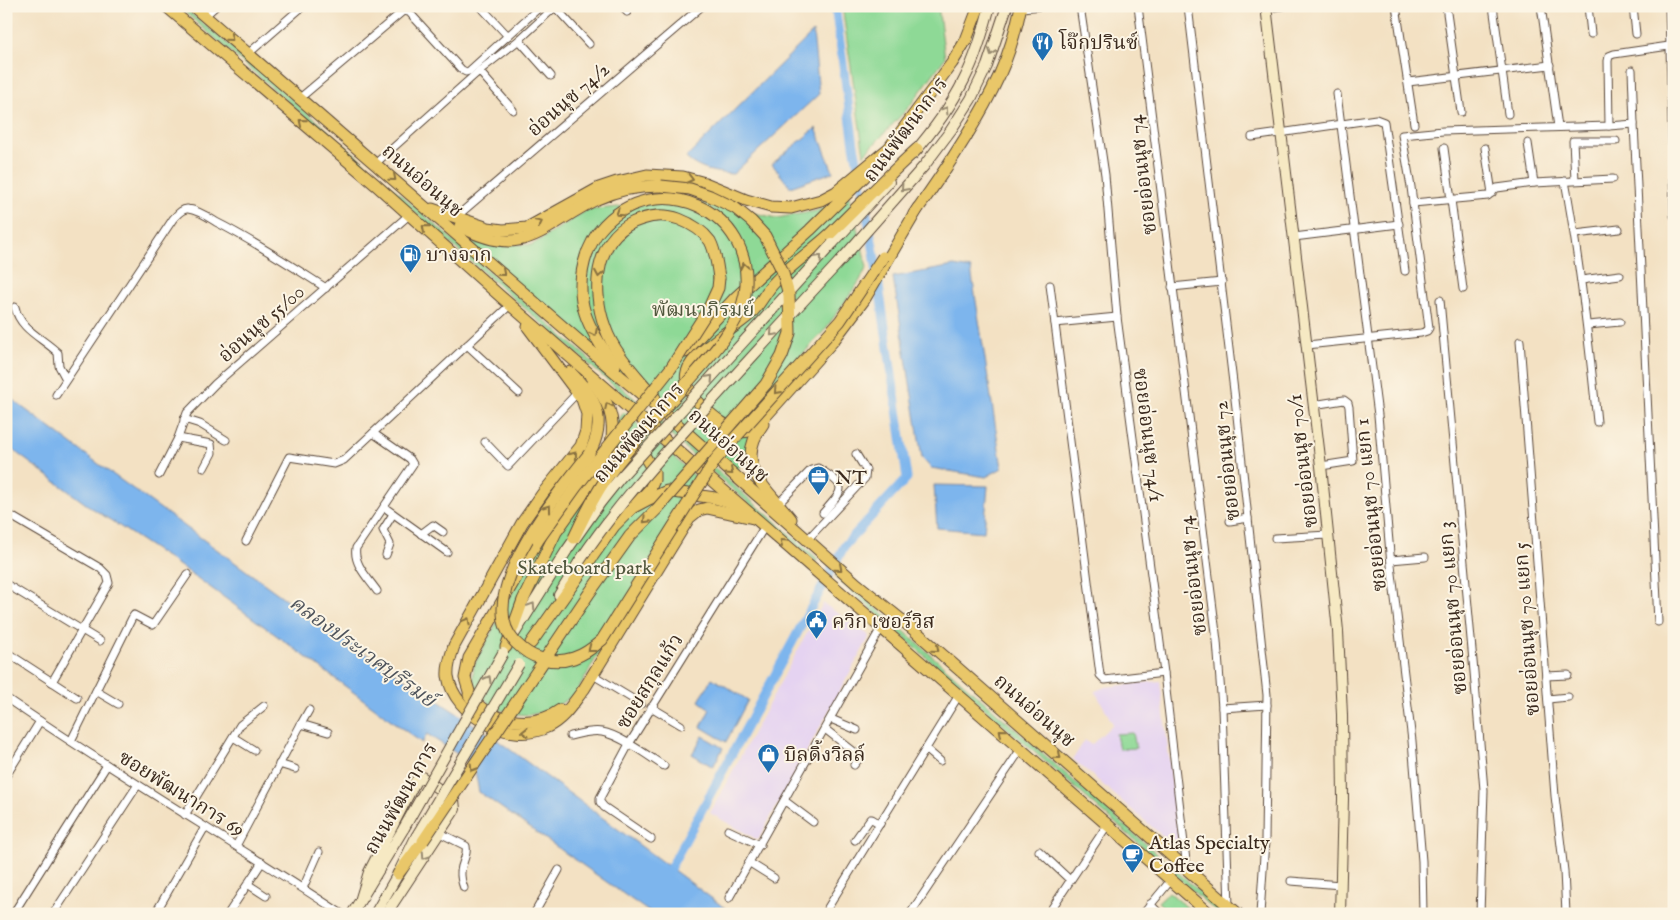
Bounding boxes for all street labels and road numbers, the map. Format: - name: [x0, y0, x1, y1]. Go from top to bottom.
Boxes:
- street label: อ่อนนุช 74/2: [523, 58, 615, 143]
- street label: ถนนพัฒนาการ: [858, 72, 954, 188]
- street label: ซอยอ่อนนุช 74: [1124, 113, 1163, 236]
- street label: ถนนอ่อนนุช: [376, 139, 468, 223]
- street label: อ่อนนุช 55/00: [214, 280, 310, 368]
- street label: ซอยอ่อนนุช 74/1: [1127, 367, 1168, 504]
- street label: ถนนพัฒนาการ: [589, 377, 690, 489]
- street label: ซอยอ่อนนุช 70/1: [1283, 392, 1324, 529]
- street label: ซอยอ่อนนุช 72: [1209, 400, 1246, 522]
- street label: ถนนอ่อนนุช: [683, 403, 773, 489]
- street label: ซอยอ่อนนุช 70 แยก 1: [1350, 417, 1393, 593]
- street label: ซอยอ่อนนุช 74: [1174, 514, 1213, 637]
- street label: ซอยอ่อนนุช 70 แยก 3: [1433, 520, 1474, 696]
- street label: ซอยอ่อนนุช 70 แยก 5: [1509, 541, 1546, 716]
- street label: ซอยสกุลแก้ว: [611, 629, 689, 734]
- street label: ถนนอ่อนนุช: [988, 669, 1080, 753]
- street label: ถนนพัฒนาการ: [359, 738, 444, 859]
- street label: ซอยพัฒนาการ 69: [113, 745, 249, 843]

